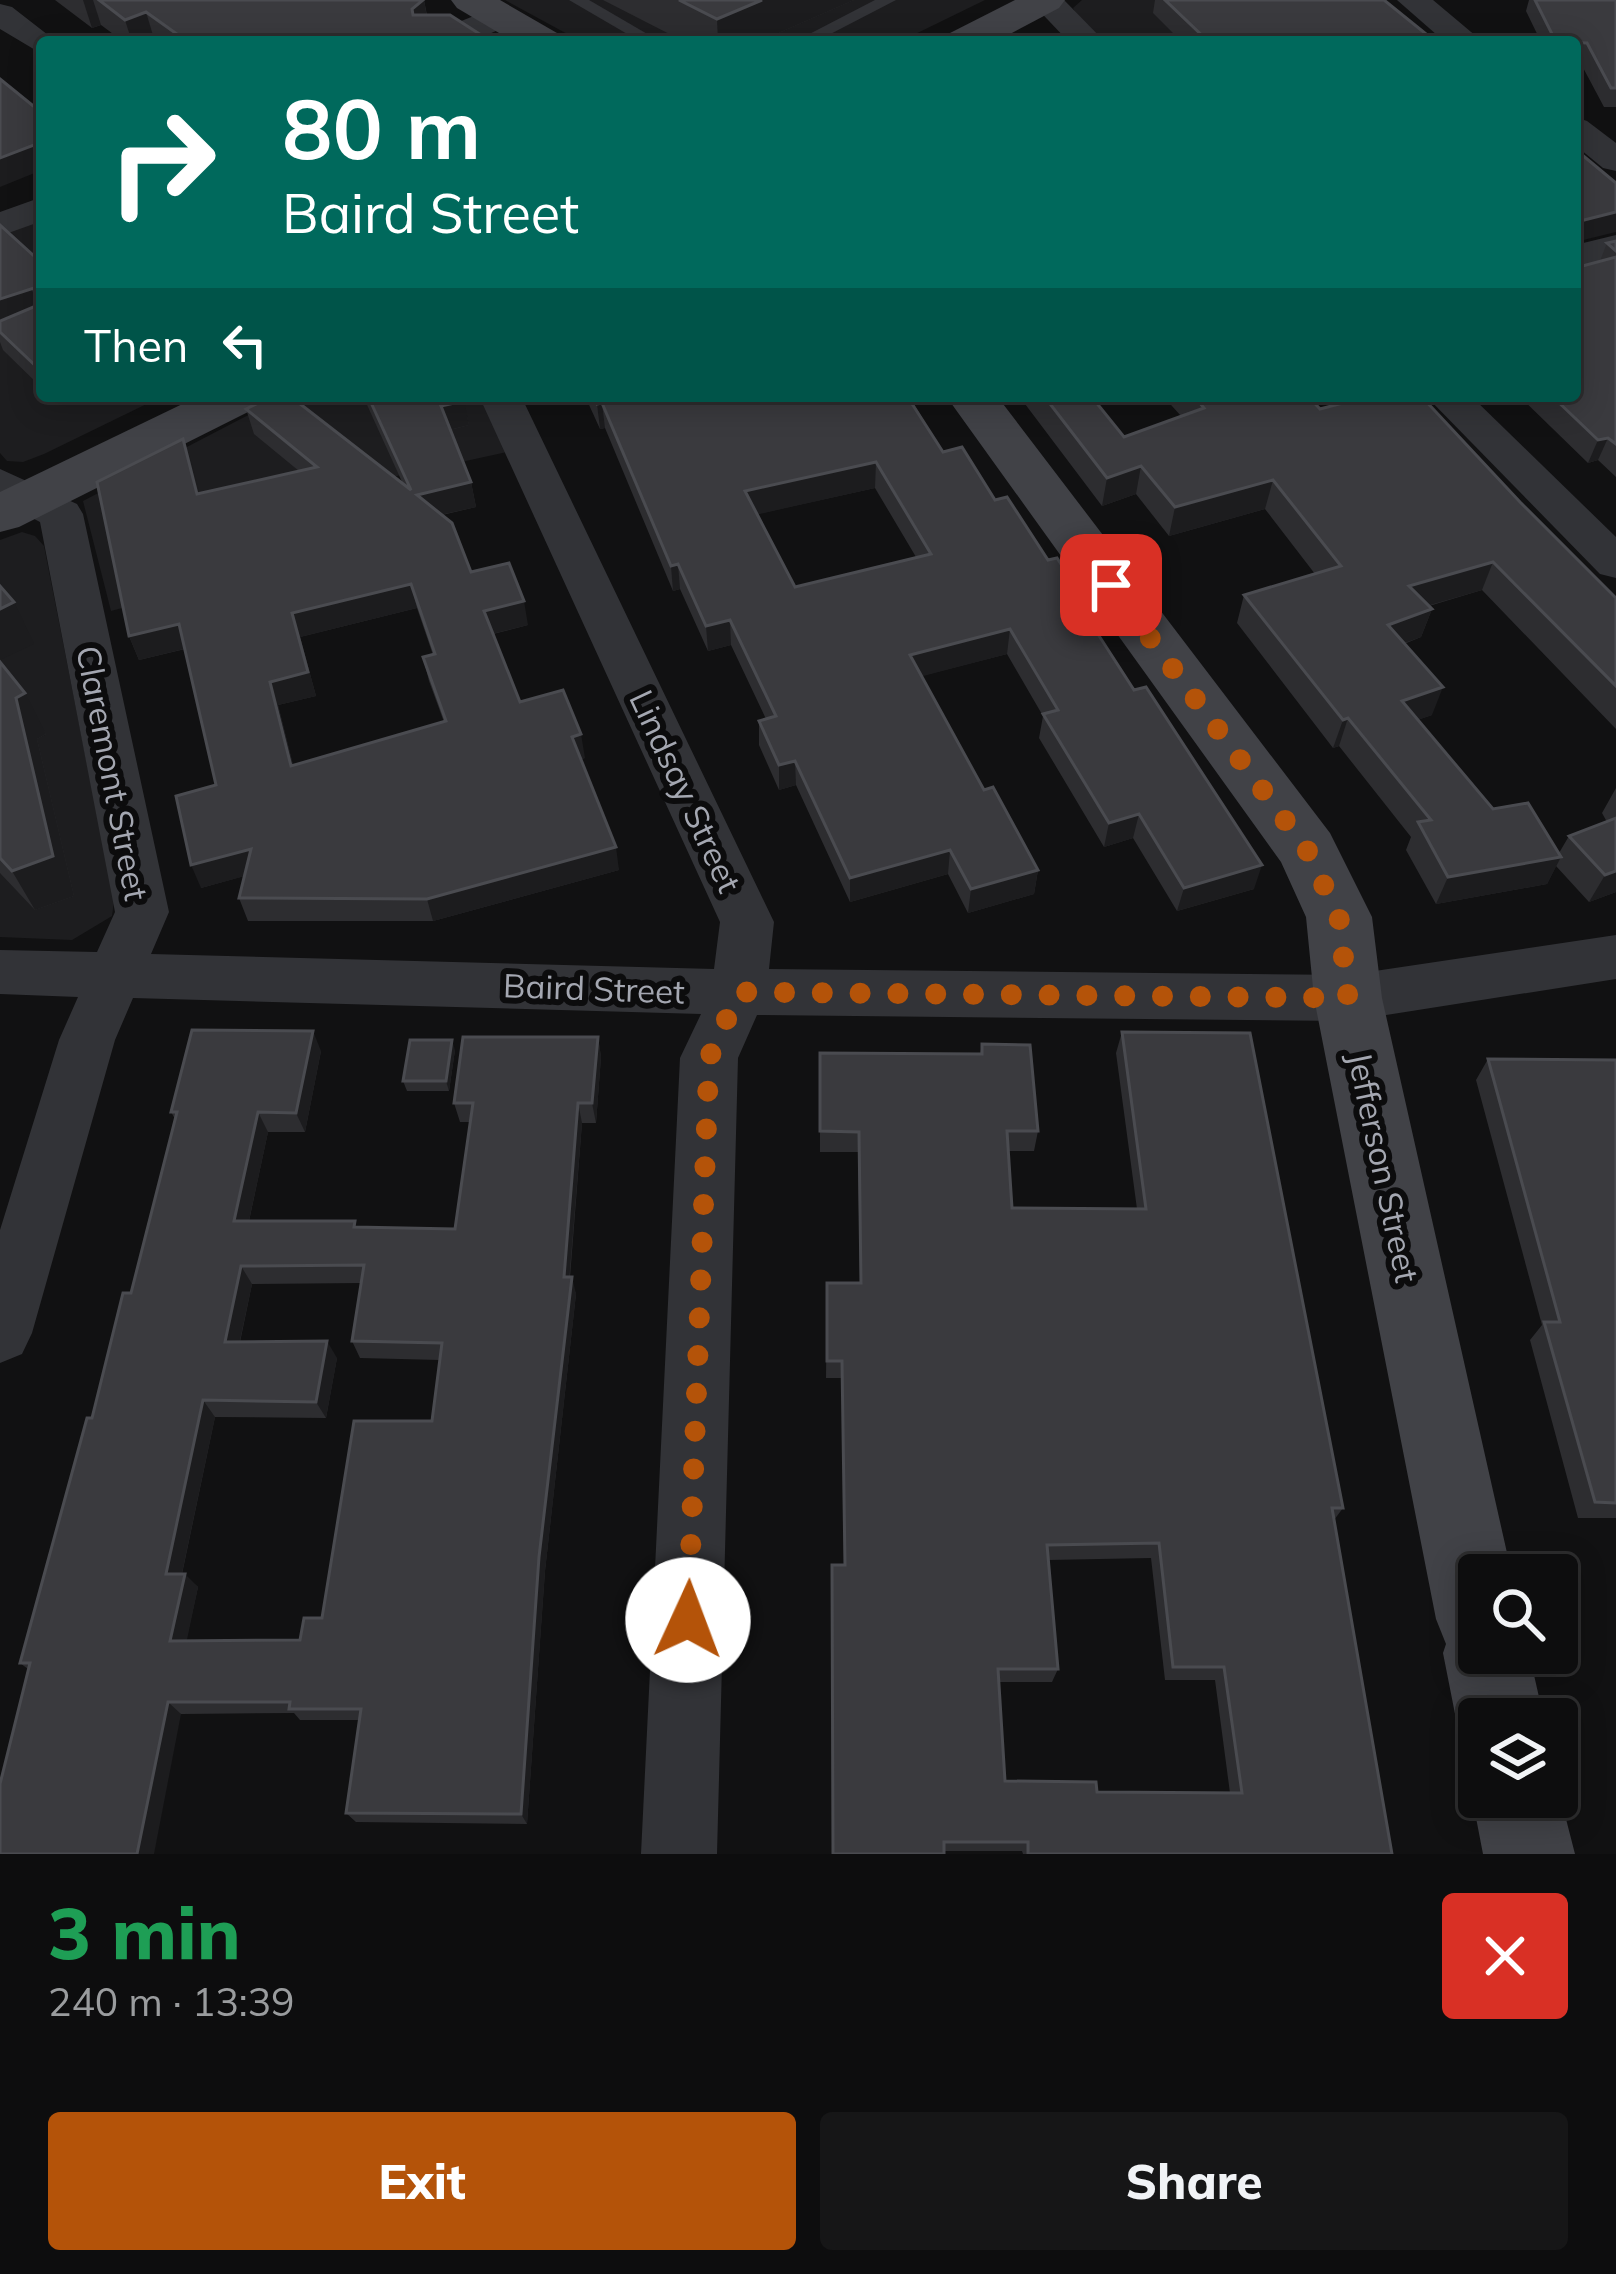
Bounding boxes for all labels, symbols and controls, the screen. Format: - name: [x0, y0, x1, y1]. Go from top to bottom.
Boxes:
- text: 80 m: [282, 75, 481, 180]
- icon: right: [84, 84, 240, 240]
- text: Baird Street: [282, 179, 579, 247]
- icon: left: [212, 312, 278, 378]
- text: Then: [84, 317, 188, 373]
- pin: [1060, 534, 1162, 636]
- icon: arrive: [1078, 552, 1144, 618]
- street label: Claremont Street: [68, 642, 158, 904]
- street label: Lindsay Street: [621, 683, 751, 899]
- street label: Baird Street: [503, 964, 685, 1012]
- street label: Jefferson Street: [1340, 1048, 1428, 1286]
- map controls: [1458, 1554, 1578, 1818]
- button: search: [1458, 1554, 1578, 1674]
- position arrow: [625, 1557, 751, 1683]
- button: layers: [1458, 1698, 1578, 1818]
- text: 3 min: [48, 1887, 241, 1977]
- button: close: [1442, 1893, 1568, 2019]
- text: 240 m · 13:39: [48, 1977, 294, 2026]
- button: Exit: [48, 2112, 796, 2250]
- button: Share: [820, 2112, 1568, 2250]

